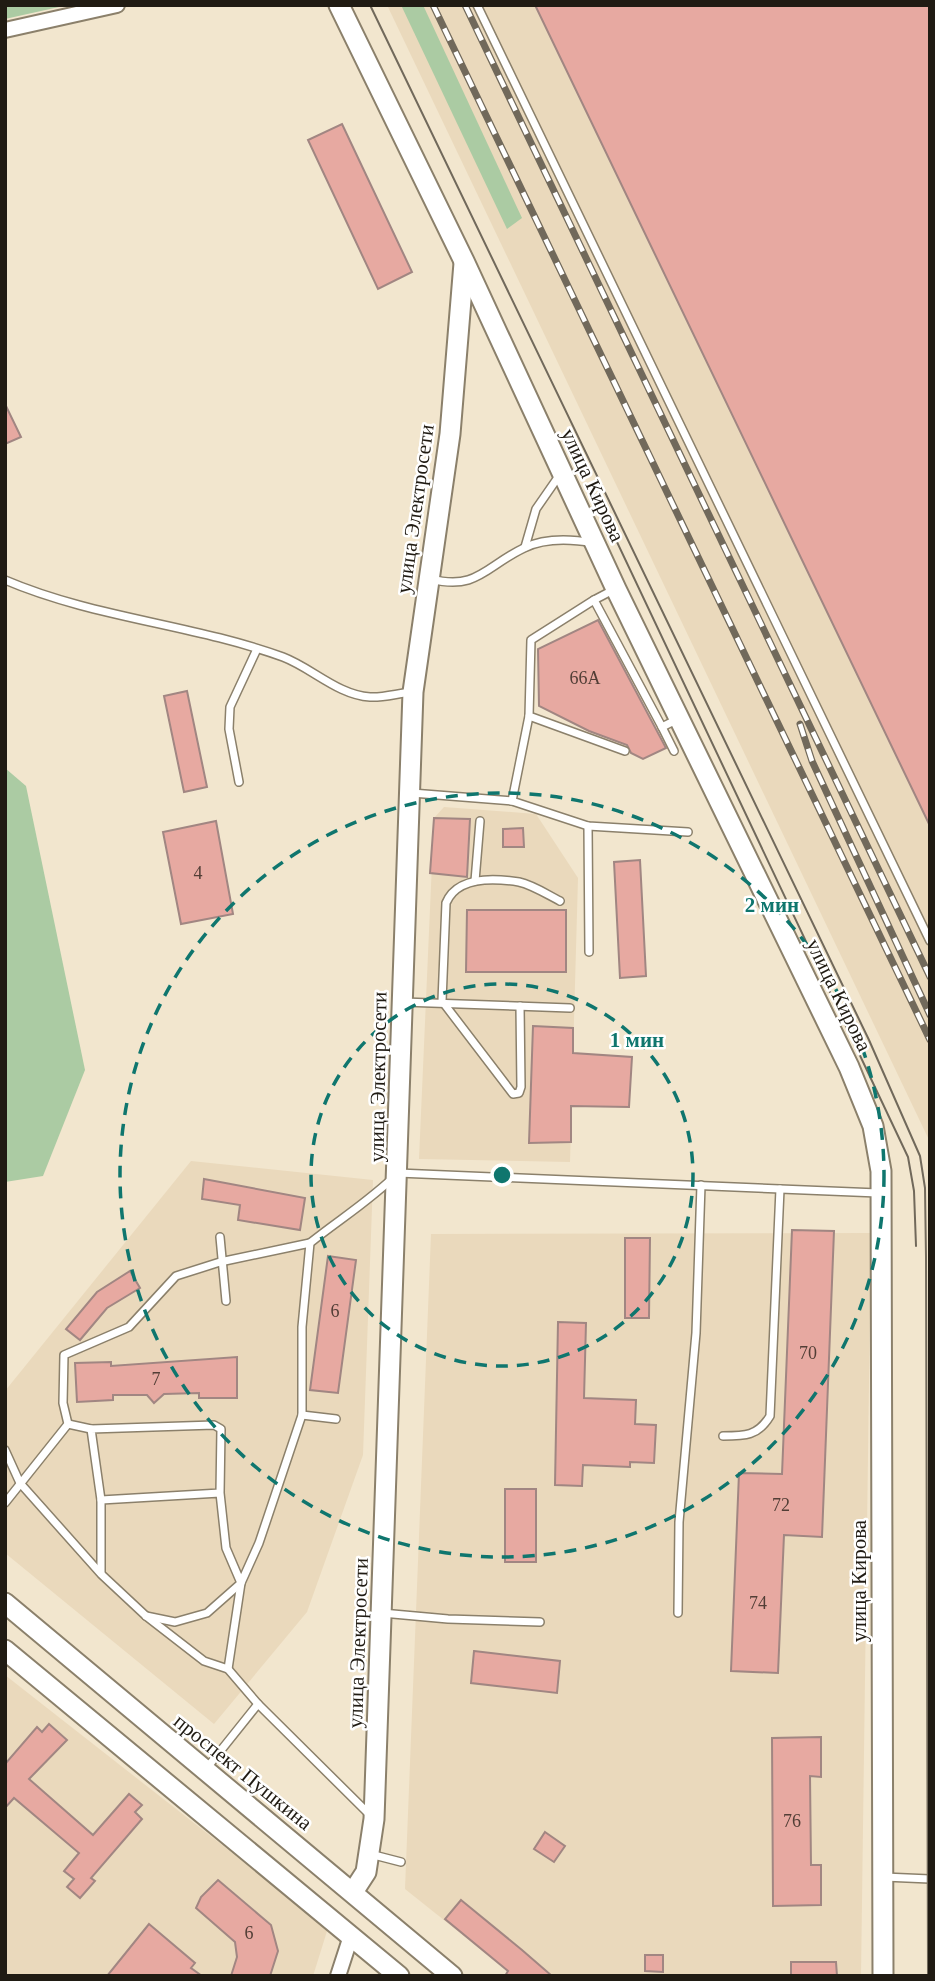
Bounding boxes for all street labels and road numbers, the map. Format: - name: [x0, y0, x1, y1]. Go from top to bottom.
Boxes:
- street label: улица Электросети: [391, 423, 439, 595]
- street label: улица Кирова: [556, 425, 630, 546]
- street label: улица Кирова: [801, 935, 877, 1056]
- street label: улица Электросети: [365, 991, 391, 1163]
- street label: улица Кирова: [847, 1519, 871, 1642]
- street label: улица Электросети: [343, 1557, 373, 1729]
- street label: проспект Пушкина: [169, 1709, 317, 1836]

